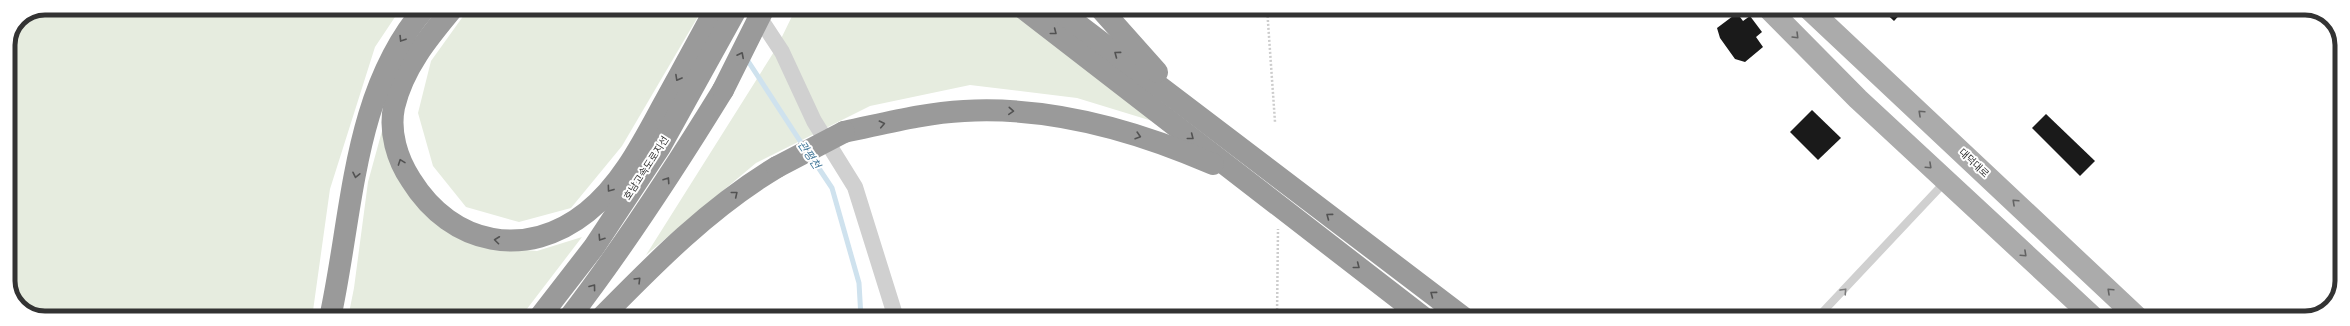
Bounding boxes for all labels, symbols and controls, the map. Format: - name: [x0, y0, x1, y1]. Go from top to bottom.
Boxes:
- one-way arrow: [1050, 27, 1057, 34]
- one-way arrow: [1791, 31, 1799, 39]
- one-way arrow: [399, 35, 406, 42]
- one-way arrow: [736, 52, 743, 59]
- one-way arrow: [1115, 52, 1122, 59]
- one-way arrow: [676, 74, 683, 81]
- one-way arrow: [1008, 107, 1014, 116]
- one-way arrow: [1918, 110, 1926, 118]
- one-way arrow: [879, 121, 886, 129]
- one-way arrow: [1135, 131, 1142, 140]
- one-way arrow: [1186, 132, 1193, 139]
- street label: 호남고속도로지선: [621, 134, 671, 202]
- water label: 관평천: [795, 139, 824, 173]
- street label: 대덕대로: [1957, 146, 1991, 180]
- one-way arrow: [397, 158, 405, 165]
- one-way arrow: [1924, 161, 1932, 169]
- one-way arrow: [352, 172, 360, 178]
- one-way arrow: [662, 177, 670, 184]
- one-way arrow: [607, 185, 615, 192]
- one-way arrow: [731, 191, 738, 198]
- one-way arrow: [2012, 199, 2020, 207]
- one-way arrow: [1327, 213, 1334, 220]
- one-way arrow: [598, 233, 605, 240]
- one-way arrow: [494, 235, 500, 244]
- one-way arrow: [2020, 249, 2027, 256]
- one-way arrow: [1353, 261, 1360, 268]
- one-way arrow: [633, 277, 641, 285]
- one-way arrow: [588, 284, 595, 291]
- one-way arrow: [1839, 288, 1846, 295]
- one-way arrow: [2107, 289, 2115, 296]
- one-way arrow: [1430, 292, 1437, 299]

